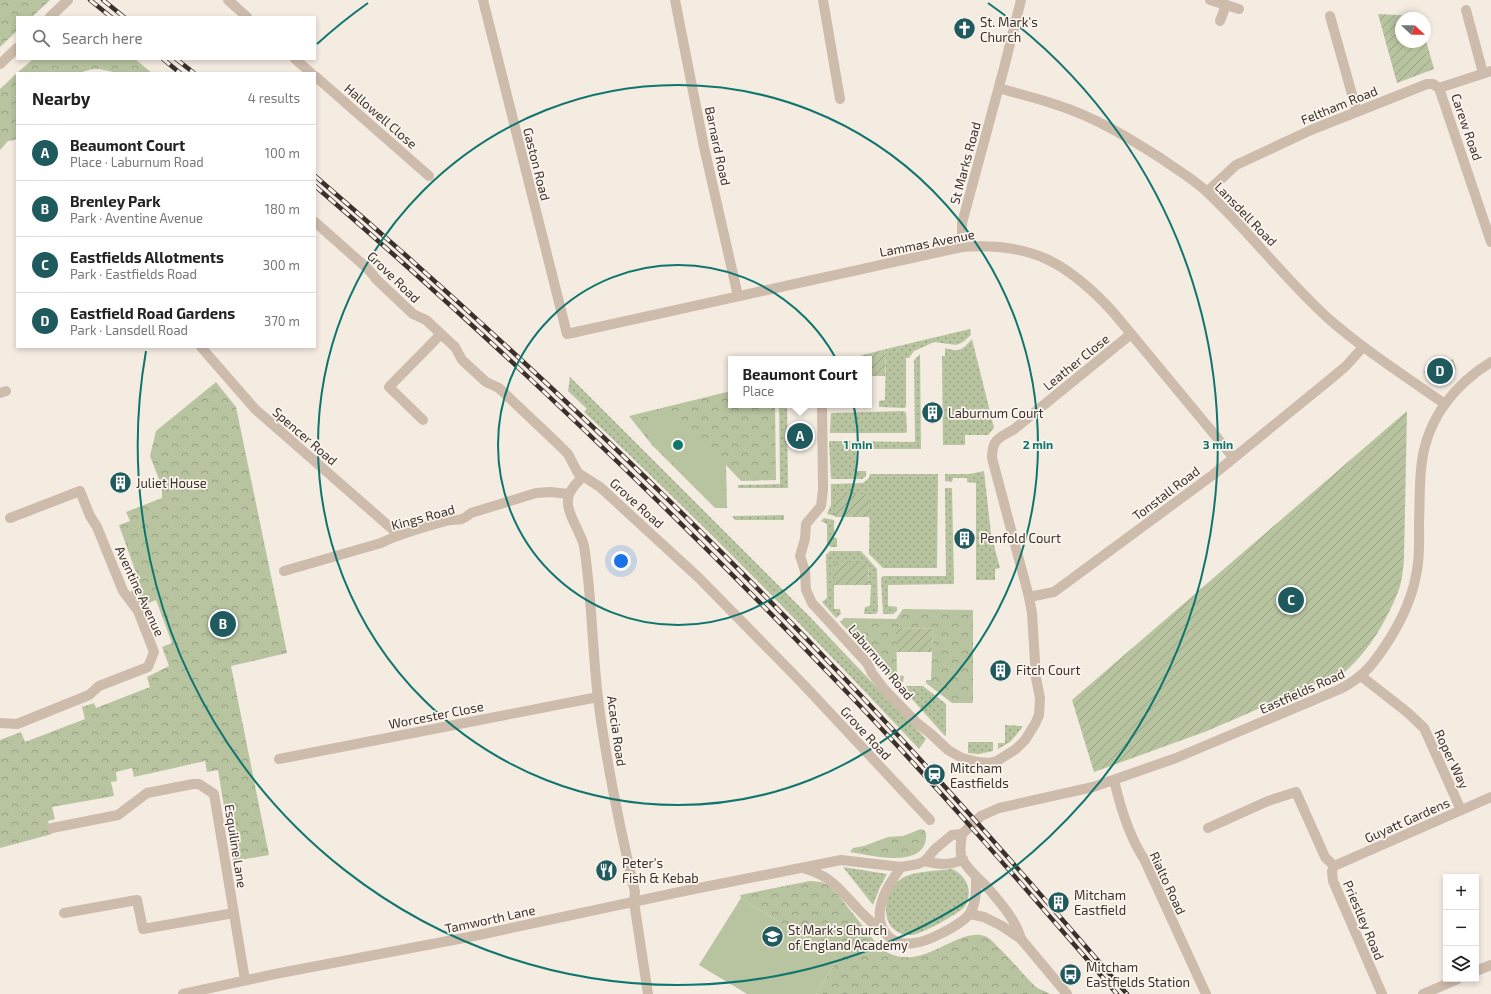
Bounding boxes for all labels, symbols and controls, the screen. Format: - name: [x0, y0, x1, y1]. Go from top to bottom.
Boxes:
- north arrow: [1395, 12, 1431, 48]
- place label: St. Mark's Church: [980, 14, 1038, 45]
- search box: [16, 16, 316, 60]
- church icon: St. Mark's Church: [951, 16, 977, 42]
- icon: search: [30, 27, 52, 49]
- text: Search here: [62, 29, 143, 47]
- street label: Hallowell Close: [341, 80, 421, 152]
- street label: Feltham Road: [1298, 82, 1380, 128]
- text: Nearby: [32, 88, 90, 108]
- text: 4 results: [248, 90, 300, 106]
- street label: Carew Road: [1448, 91, 1486, 163]
- street label: Barnard Road: [702, 105, 734, 187]
- street label: St Marks Road: [946, 120, 984, 206]
- street label: Gaston Road: [520, 126, 554, 202]
- text: Beaumont Court: [70, 136, 185, 154]
- text: A: [41, 145, 49, 161]
- text: 100 m: [265, 145, 300, 161]
- text: Place · Laburnum Road: [70, 154, 204, 170]
- street label: Lansdell Road: [1212, 179, 1280, 249]
- text: Brenley Park: [70, 192, 161, 210]
- text: B: [41, 201, 49, 217]
- text: 180 m: [265, 201, 300, 217]
- text: Park · Aventine Avenue: [70, 210, 203, 226]
- street label: Lammas Avenue: [878, 226, 976, 260]
- text: Eastfields Allotments: [70, 248, 224, 266]
- street label: Grove Road: [364, 248, 424, 306]
- text: C: [41, 257, 49, 273]
- text: 300 m: [263, 257, 300, 273]
- text: Park · Eastfields Road: [70, 266, 197, 282]
- text: Eastfield Road Gardens: [70, 304, 235, 322]
- text: D: [41, 313, 49, 329]
- text: 370 m: [264, 313, 300, 329]
- text: Park · Lansdell Road: [70, 322, 188, 338]
- street label: Leather Close: [1040, 330, 1112, 393]
- popup: [728, 356, 872, 408]
- pin: D: [1427, 356, 1453, 386]
- text: Beaumont Court: [742, 365, 858, 383]
- text: Place: [742, 383, 774, 399]
- building icon: Laburnum Court: [919, 400, 945, 426]
- street label: Spencer Road: [269, 404, 341, 468]
- place label: Laburnum Court: [948, 405, 1044, 421]
- pin: A: [787, 421, 813, 451]
- text: 1 min: [844, 437, 872, 451]
- text: 2 min: [1023, 437, 1053, 451]
- text: 3 min: [1203, 437, 1233, 451]
- centre of rings: [671, 438, 685, 452]
- street label: Tonstall Road: [1129, 463, 1203, 523]
- building icon: Juliet House: [108, 470, 134, 496]
- place label: Juliet House: [136, 475, 207, 491]
- street label: Grove Road: [607, 475, 667, 531]
- street label: Kings Road: [389, 501, 457, 533]
- building icon: Penfold Court: [952, 525, 978, 551]
- place label: Penfold Court: [980, 530, 1061, 546]
- street label: Aventine Avenue: [112, 543, 168, 639]
- your location: [611, 551, 631, 571]
- pin: C: [1278, 585, 1304, 615]
- pin: B: [210, 609, 236, 639]
- street label: Laburnum Road: [845, 621, 917, 703]
- building icon: Fitch Court: [987, 657, 1013, 683]
- place label: Fitch Court: [1016, 662, 1080, 678]
- street label: Eastfields Road: [1257, 665, 1347, 717]
- street label: Acacia Road: [604, 695, 630, 767]
- street label: Worcester Close: [387, 698, 485, 732]
- street label: Grove Road: [837, 703, 895, 763]
- street label: Roper Way: [1431, 727, 1473, 791]
- place label: Mitcham Eastfields: [950, 760, 1009, 791]
- station icon: Mitcham Eastfields: [922, 762, 948, 788]
- street label: Guyatt Gardens: [1362, 794, 1452, 846]
- street label: Esquiline Lane: [221, 803, 251, 889]
- street label: Rialto Road: [1147, 849, 1189, 917]
- place label: Peter's Fish & Kebab: [622, 855, 699, 886]
- restaurant icon: Peter's Fish & Kebab: [594, 857, 620, 883]
- map controls: [1443, 874, 1479, 982]
- button: +: [1443, 874, 1479, 910]
- street label: Priestley Road: [1340, 878, 1388, 962]
- place label: Mitcham Eastfield: [1074, 887, 1126, 918]
- building icon: Mitcham Eastfield: [1045, 889, 1071, 915]
- street label: Tamworth Lane: [443, 902, 537, 936]
- button: −: [1443, 910, 1479, 946]
- place label: St Mark's Church of England Academy: [788, 922, 908, 953]
- school or university icon: St Mark's Church of England Academy: [760, 924, 786, 950]
- button: layers: [1443, 946, 1479, 982]
- place label: Mitcham Eastfields Station: [1086, 959, 1190, 990]
- bus stop icon: Mitcham Eastfields Station: [1058, 961, 1084, 987]

